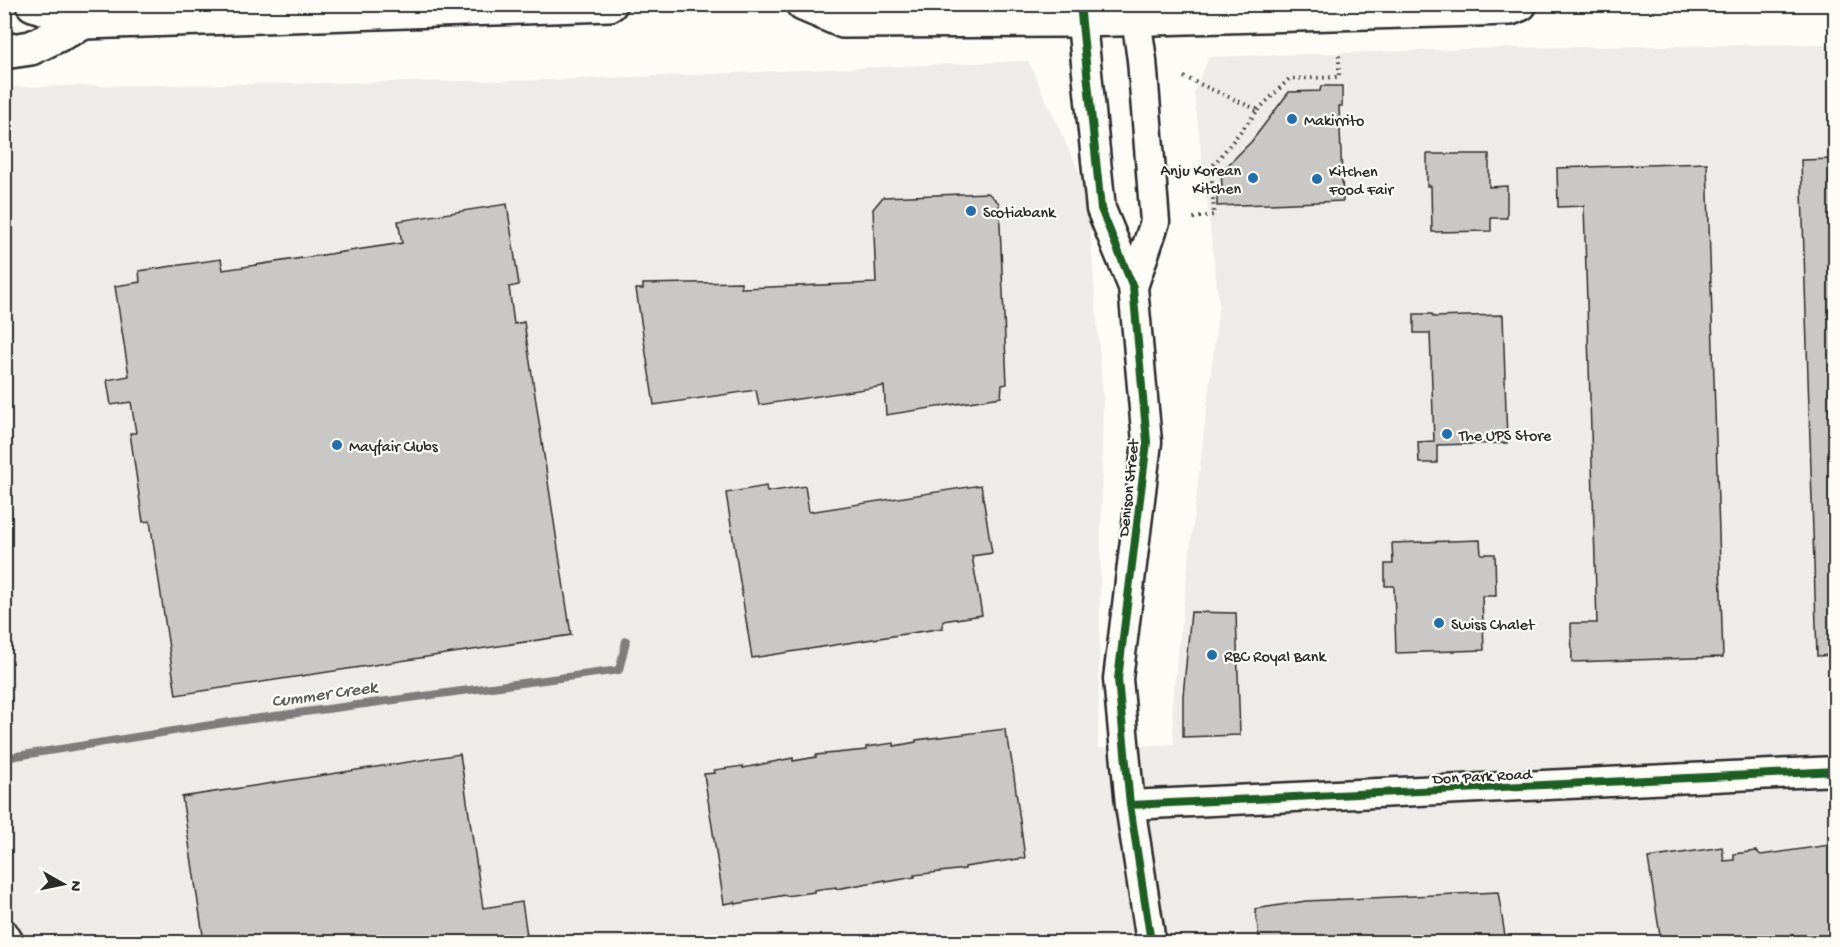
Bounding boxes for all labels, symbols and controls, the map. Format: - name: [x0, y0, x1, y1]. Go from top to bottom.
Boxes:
- marker: Makirrito: [1285, 112, 1299, 126]
- place label: Makirrito: [1304, 113, 1364, 132]
- place label: Anju Korean Kitchen: [1160, 163, 1241, 200]
- place label: Kitchen Food Fair: [1328, 164, 1395, 201]
- marker: Anju Korean Kitchen: [1246, 171, 1260, 185]
- marker: Kitchen Food Fair: [1310, 172, 1324, 186]
- marker: Scotiabank: [964, 204, 978, 218]
- place label: Scotiabank: [983, 205, 1057, 224]
- marker: The UPS Store: [1440, 427, 1454, 441]
- place label: The UPS Store: [1458, 428, 1552, 447]
- street label: Denison Street: [1116, 437, 1145, 539]
- marker: Mayfair Clubs: [330, 438, 344, 452]
- place label: Mayfair Clubs: [349, 439, 439, 458]
- marker: Swiss Chalet: [1432, 616, 1446, 630]
- place label: Swiss Chalet: [1451, 617, 1536, 636]
- marker: RBC Royal Bank: [1205, 648, 1219, 662]
- place label: RBC Royal Bank: [1224, 649, 1327, 668]
- water label: Cummer Creek: [270, 677, 380, 713]
- street label: Don Park Road: [1431, 766, 1534, 791]
- north arrow: [33, 854, 93, 914]
- text: N: [64, 879, 85, 893]

